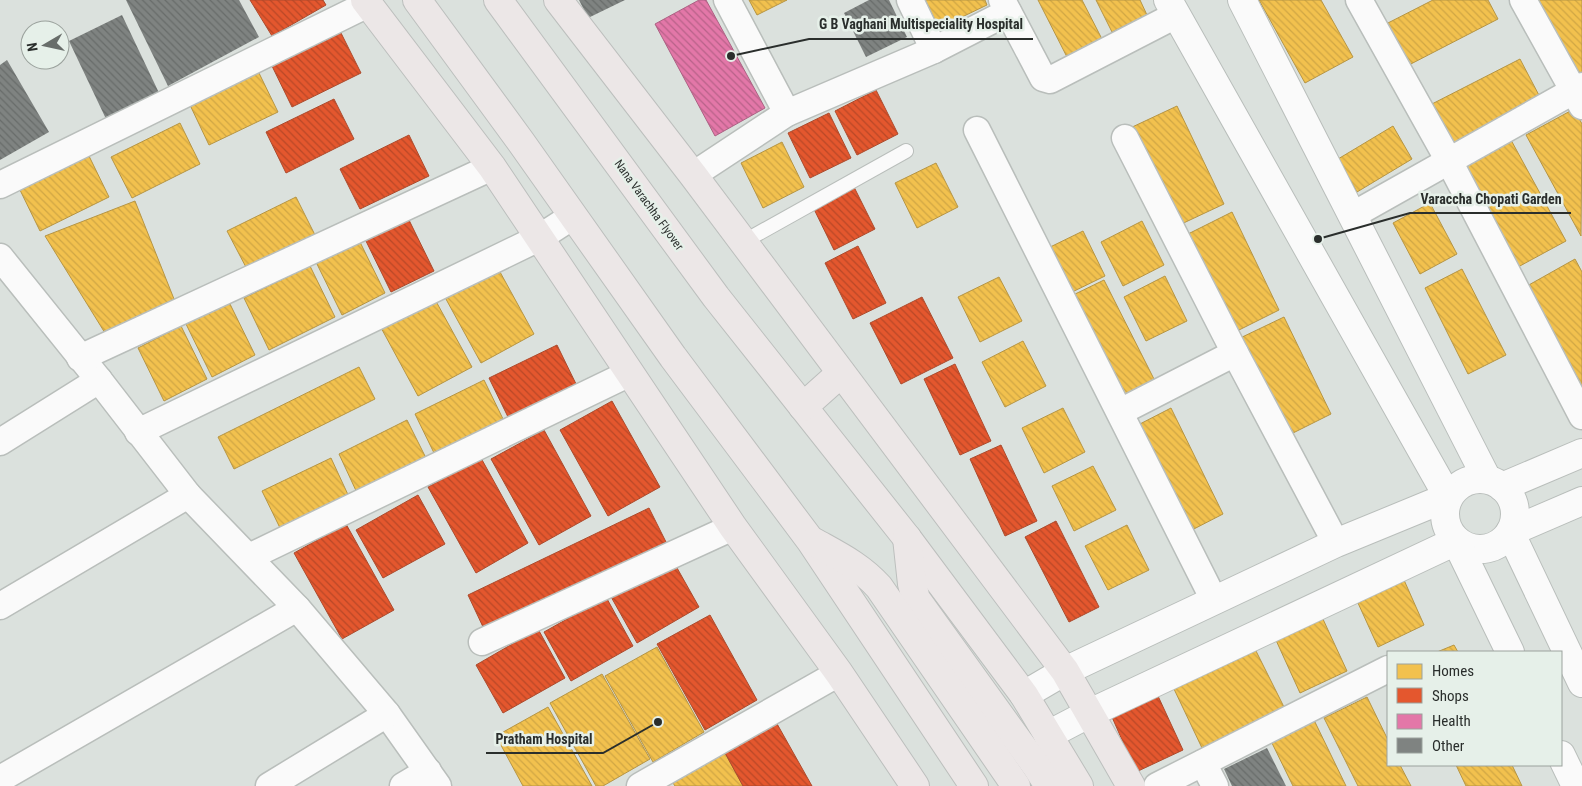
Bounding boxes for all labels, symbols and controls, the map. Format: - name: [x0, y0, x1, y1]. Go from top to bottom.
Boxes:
- callout: G B Vaghani Multispeciality Hospital: [809, 10, 1033, 39]
- text: G B Vaghani Multispeciality Hospital: [819, 16, 1023, 32]
- north arrow: [20, 20, 70, 70]
- text: N: [24, 42, 41, 53]
- street label: Nana Varachha Flyover: [612, 157, 687, 253]
- callout: Varaccha Chopati Garden: [1410, 184, 1571, 213]
- text: Varaccha Chopati Garden: [1420, 191, 1562, 207]
- legend: [1387, 651, 1562, 766]
- text: Homes: [1432, 662, 1474, 680]
- text: Shops: [1432, 687, 1469, 705]
- text: Health: [1432, 712, 1471, 730]
- callout: Pratham Hospital: [486, 724, 603, 753]
- text: Pratham Hospital: [495, 731, 593, 747]
- text: Other: [1432, 737, 1465, 755]

